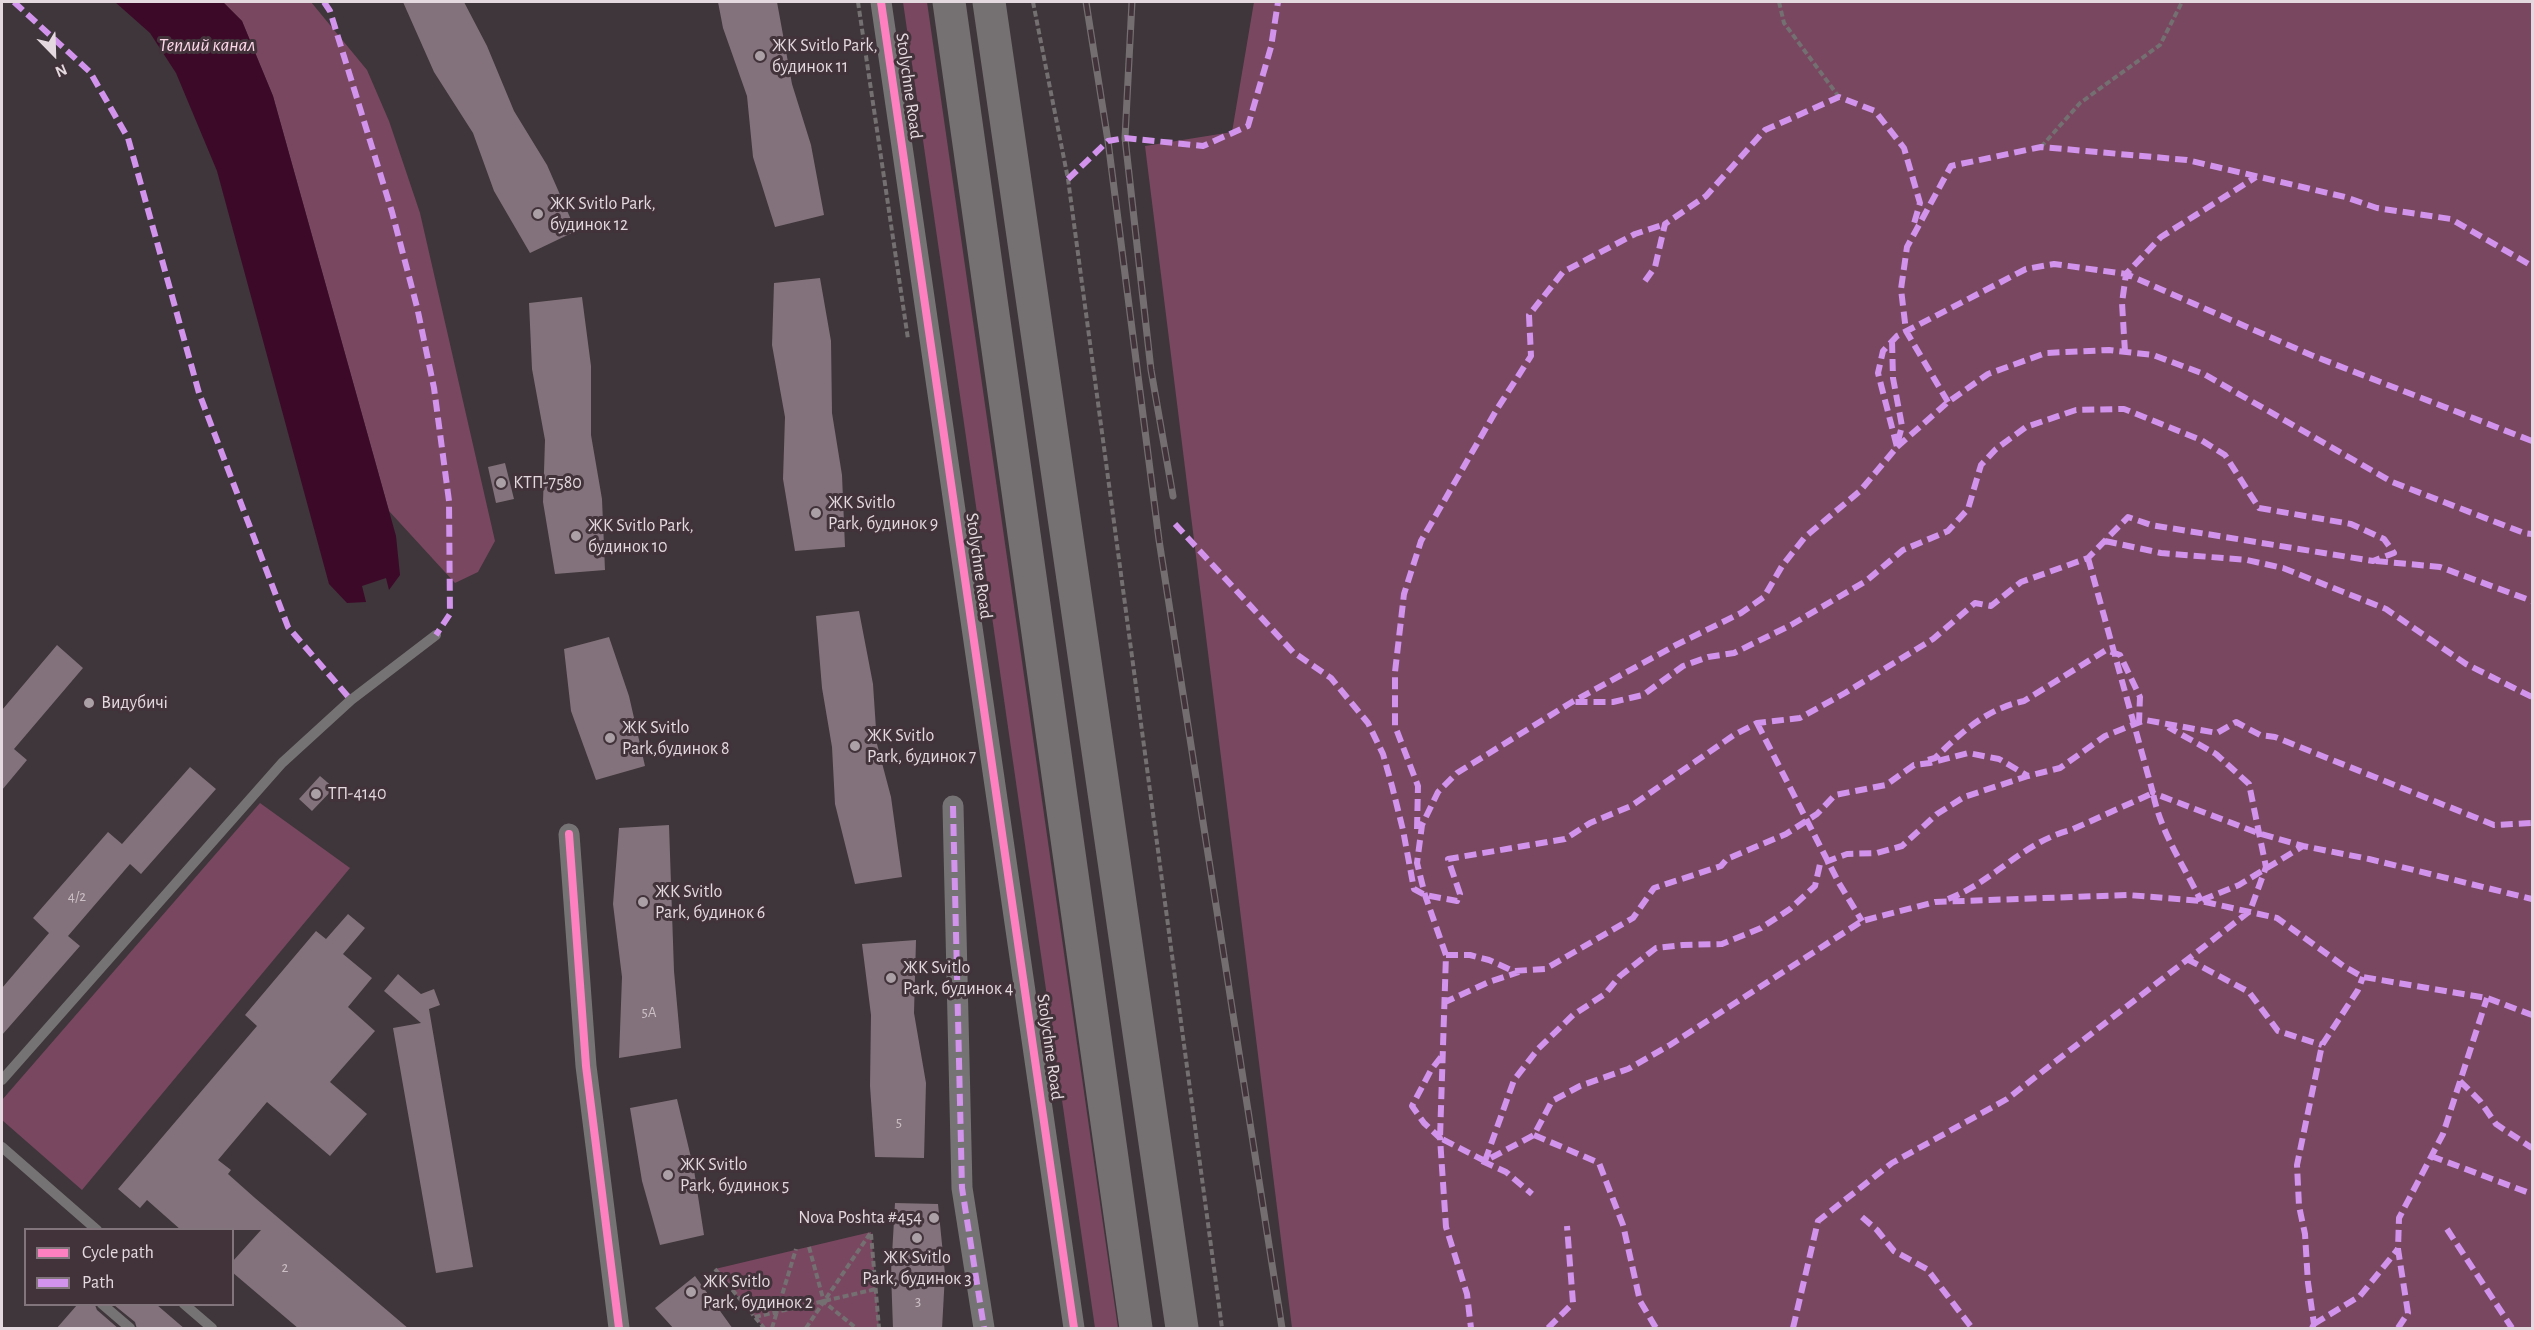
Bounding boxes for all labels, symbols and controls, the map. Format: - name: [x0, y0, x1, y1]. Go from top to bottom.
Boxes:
- north arrow: [24, 24, 84, 84]
- street label: Stolychne Road: [891, 31, 927, 141]
- water label: Теплий канал: [159, 33, 255, 57]
- place label: ЖК Svitlo Park, будинок 11: [772, 35, 878, 78]
- marker: ЖК Svitlo Park, будинок 11: [753, 49, 767, 63]
- text: N: [53, 61, 69, 80]
- place label: ЖК Svitlo Park, будинок 12: [550, 193, 656, 236]
- marker: ЖК Svitlo Park, будинок 12: [531, 207, 545, 221]
- place label: КТП-7580: [513, 472, 582, 494]
- marker: КТП-7580: [494, 476, 508, 490]
- place label: ЖК Svitlo Park, будинок 9: [828, 492, 938, 534]
- marker: ЖК Svitlo Park, будинок 9: [809, 506, 823, 520]
- street label: Stolychne Road: [961, 511, 997, 621]
- place label: ЖК Svitlo Park, будинок 10: [588, 515, 694, 558]
- marker: ЖК Svitlo Park, будинок 10: [569, 529, 583, 543]
- place label: Видубичі: [101, 692, 168, 714]
- marker: Видубичі: [82, 696, 96, 710]
- place label: ЖК Svitlo Park,будинок 8: [622, 717, 729, 760]
- place label: ЖК Svitlo Park, будинок 7: [867, 725, 976, 768]
- marker: ЖК Svitlo Park,будинок 8: [603, 731, 617, 745]
- marker: ЖК Svitlo Park, будинок 7: [848, 739, 862, 753]
- place label: ТП-4140: [328, 783, 386, 805]
- marker: ТП-4140: [309, 787, 323, 801]
- place label: ЖК Svitlo Park, будинок 6: [655, 881, 765, 924]
- house number: 4/2: [68, 887, 86, 905]
- marker: ЖК Svitlo Park, будинок 6: [636, 895, 650, 909]
- place label: ЖК Svitlo Park, будинок 4: [903, 957, 1014, 1000]
- marker: ЖК Svitlo Park, будинок 4: [884, 971, 898, 985]
- street label: Stolychne Road: [1032, 992, 1068, 1102]
- house number: 5А: [641, 1003, 657, 1021]
- house number: 5: [896, 1113, 902, 1131]
- place label: ЖК Svitlo Park, будинок 5: [680, 1154, 789, 1196]
- marker: ЖК Svitlo Park, будинок 5: [661, 1168, 675, 1182]
- place label: Nova Poshta #454: [798, 1207, 922, 1229]
- marker: Nova Poshta #454: [927, 1211, 941, 1225]
- legend: [24, 1228, 234, 1306]
- marker: ЖК Svitlo Park, будинок 3: [910, 1231, 924, 1245]
- text: Cycle path: [82, 1244, 154, 1262]
- place label: ЖК Svitlo Park, будинок 3: [862, 1247, 972, 1290]
- house number: 2: [282, 1258, 288, 1276]
- place label: ЖК Svitlo Park, будинок 2: [703, 1271, 813, 1314]
- text: Path: [82, 1274, 114, 1292]
- marker: ЖК Svitlo Park, будинок 2: [684, 1285, 698, 1299]
- house number: 3: [915, 1292, 921, 1310]

